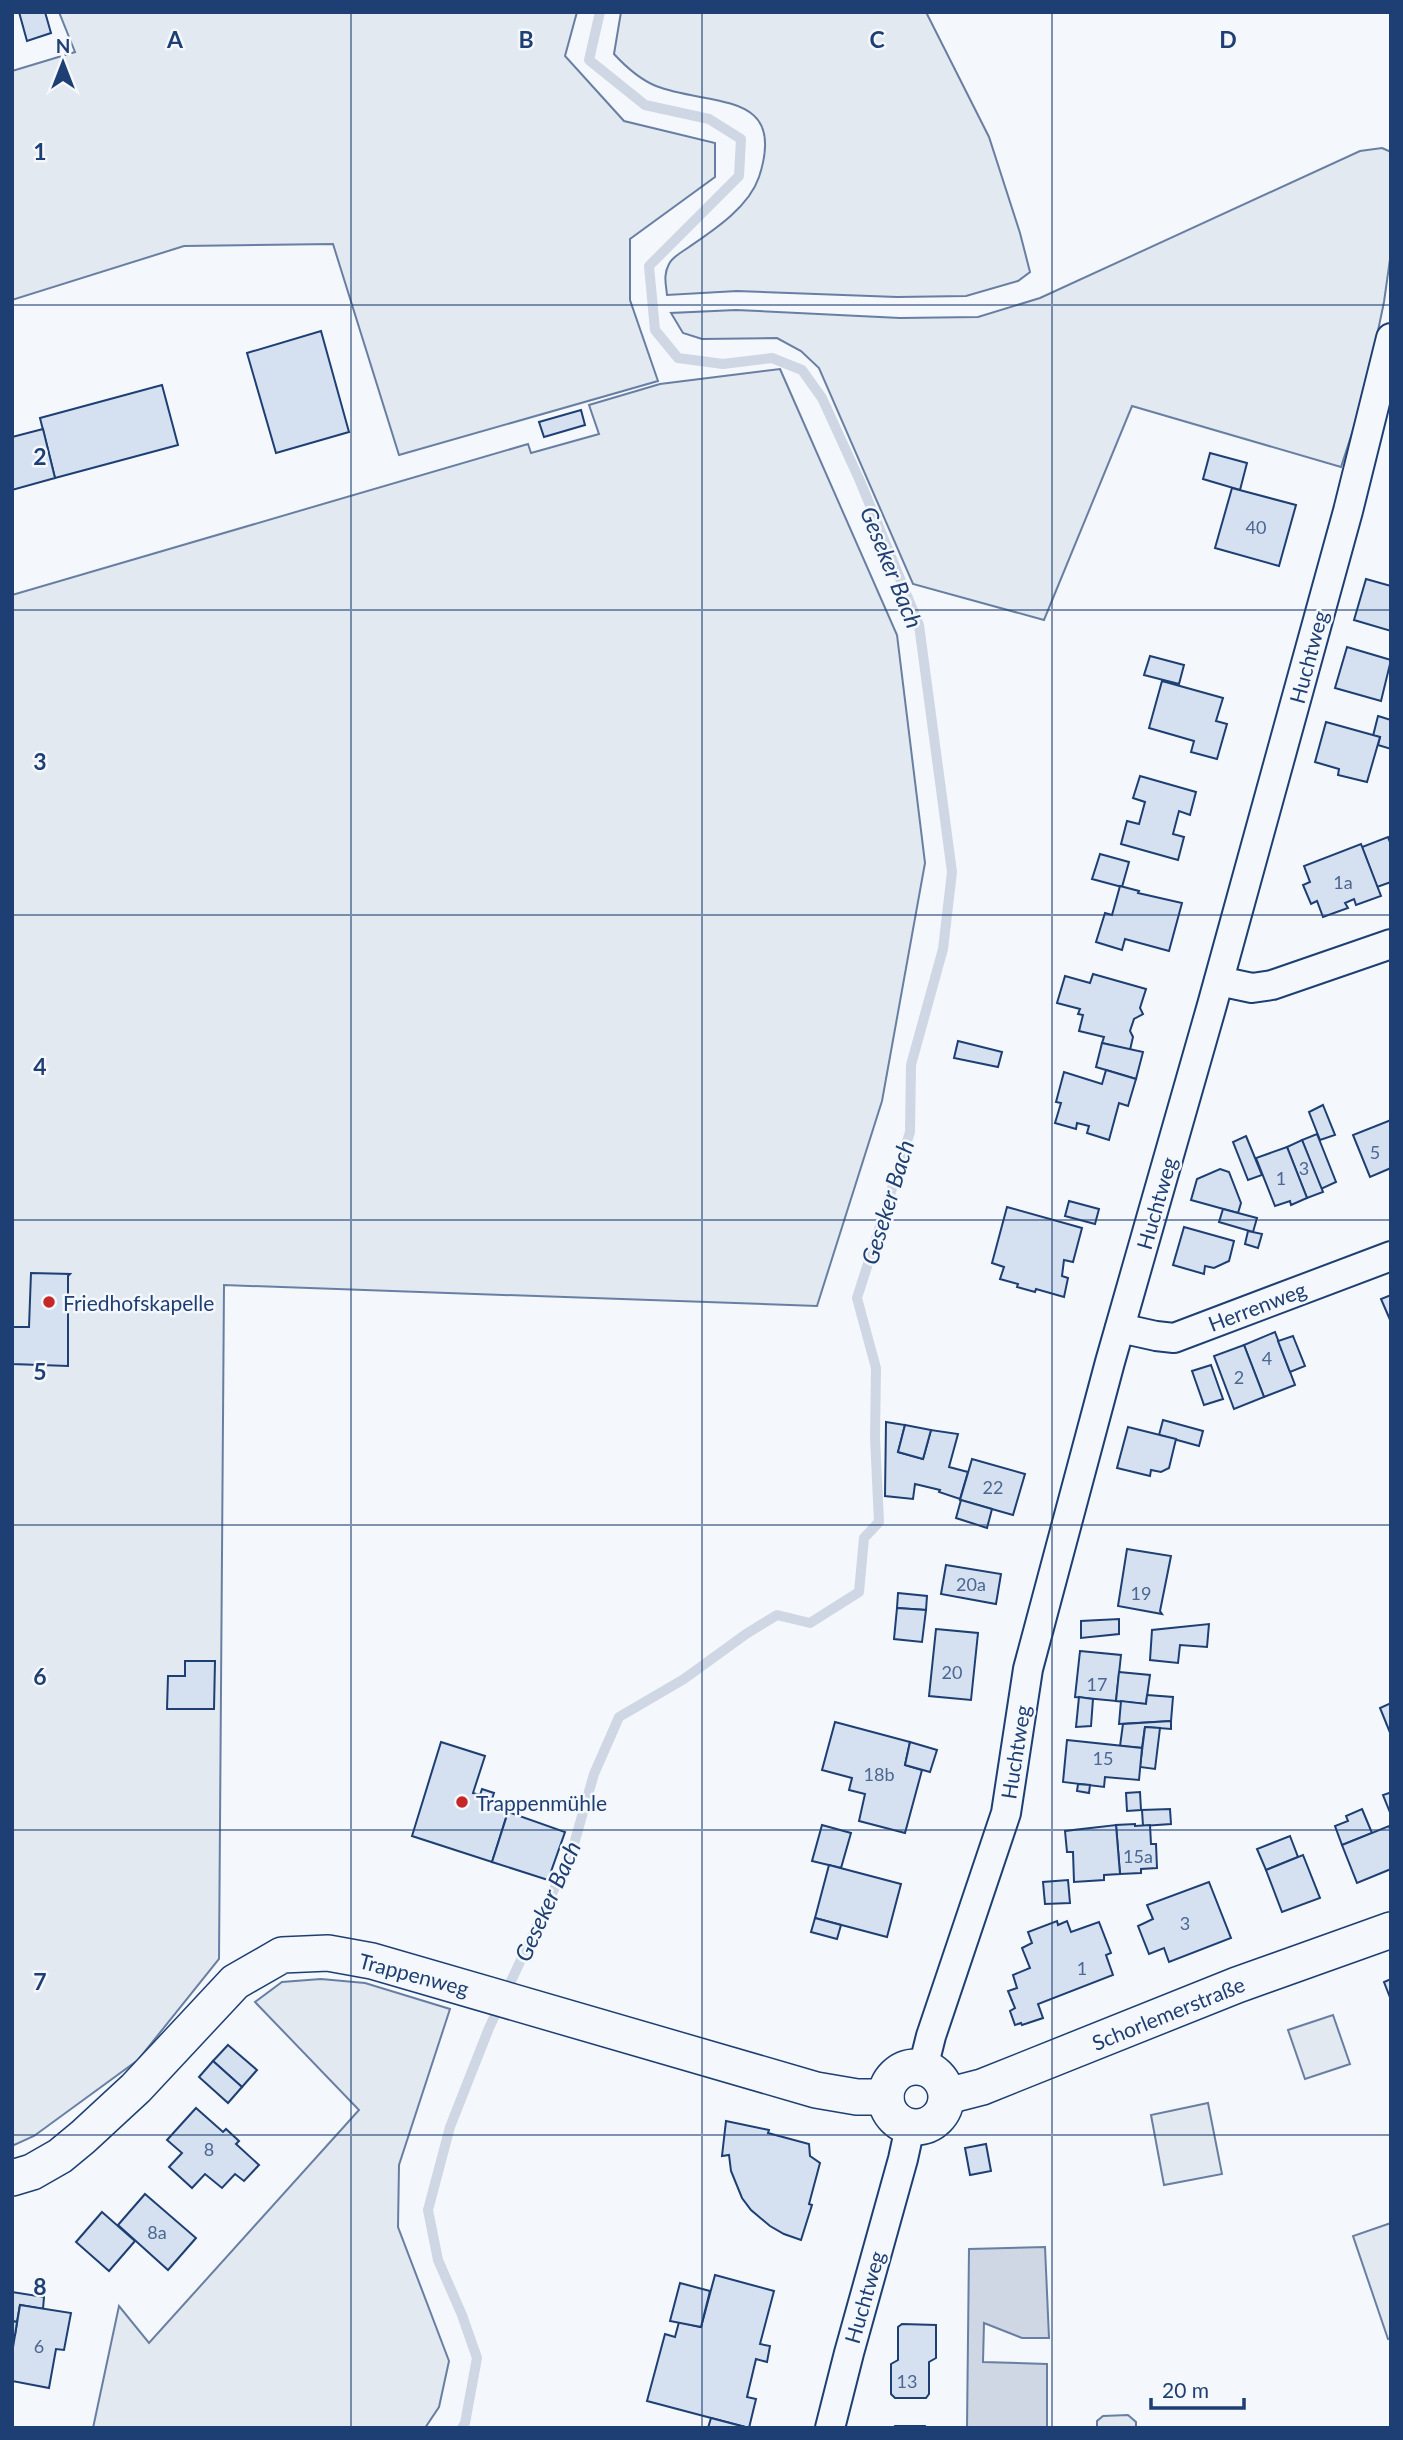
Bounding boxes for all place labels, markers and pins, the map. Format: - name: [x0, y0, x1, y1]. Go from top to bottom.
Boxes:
- place label: Friedhofskapelle: [63, 1290, 214, 1315]
- marker: Friedhofskapelle: [41, 1294, 57, 1310]
- place label: Trappenmühle: [476, 1790, 607, 1815]
- marker: Trappenmühle: [454, 1794, 470, 1810]

